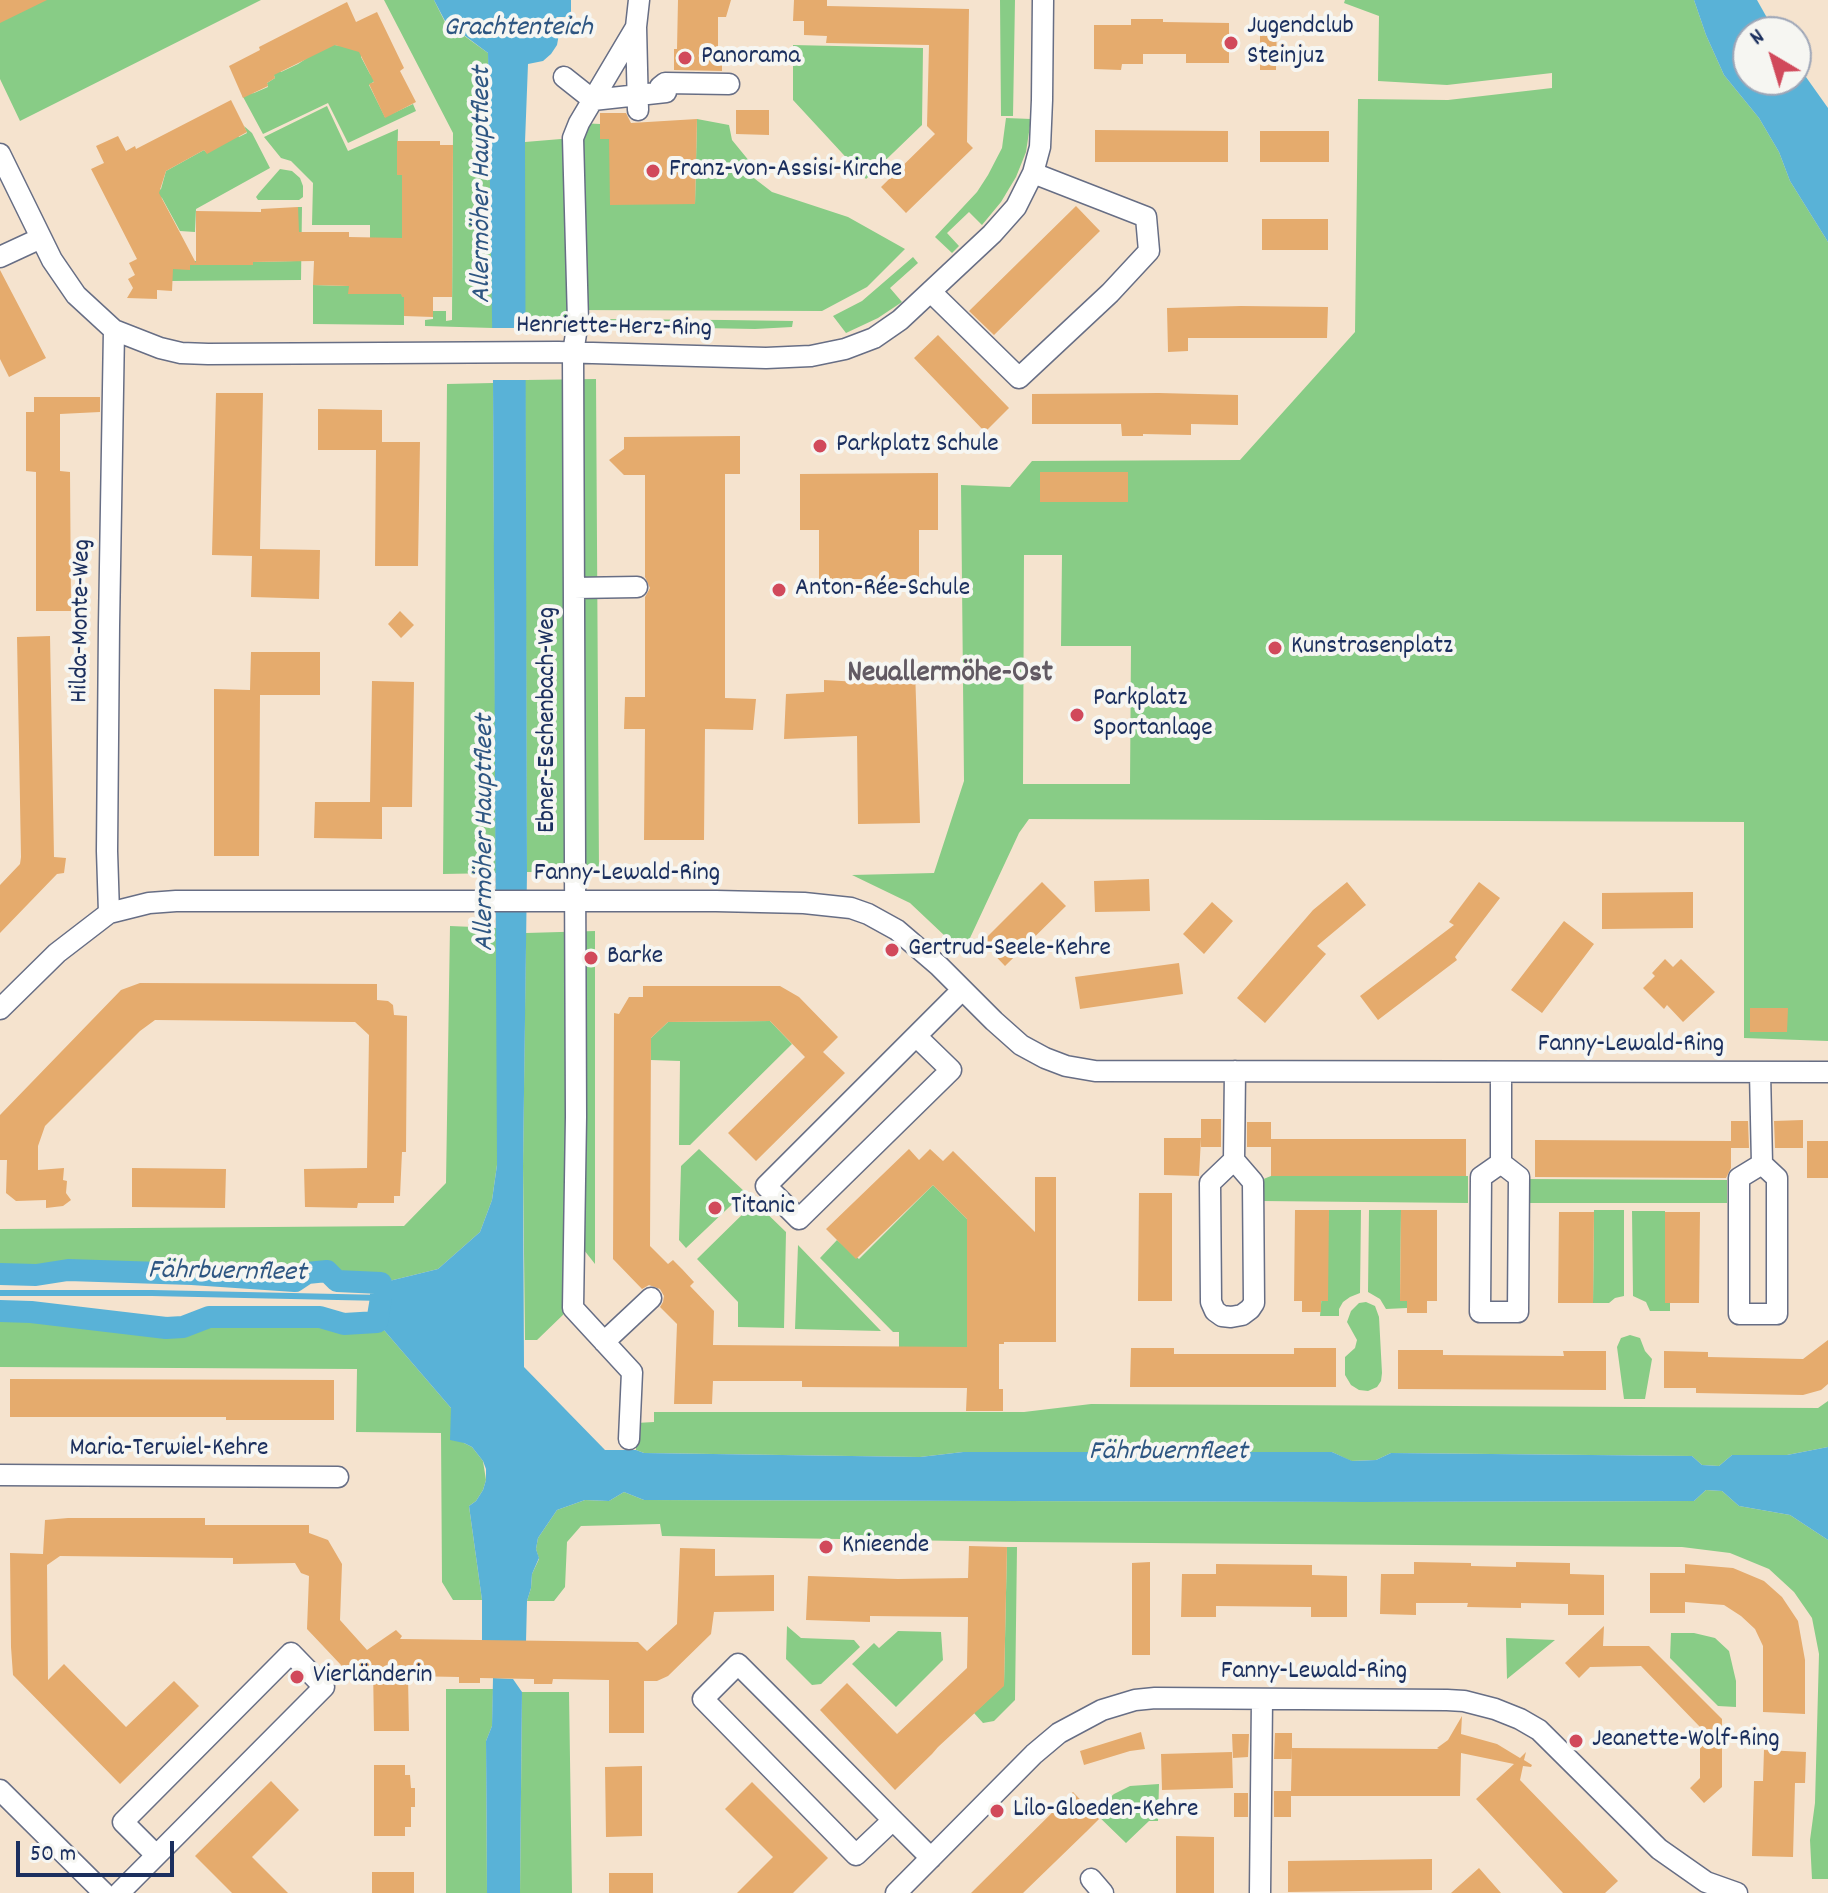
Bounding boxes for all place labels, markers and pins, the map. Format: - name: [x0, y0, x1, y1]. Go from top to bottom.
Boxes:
- place label: Jugendclub Steinjuz: [1247, 12, 1354, 74]
- marker: Jugendclub Steinjuz: [1222, 34, 1240, 52]
- place label: Panorama: [701, 42, 800, 74]
- marker: Panorama: [676, 49, 694, 67]
- place label: Franz-von-Assisi-Kirche: [669, 155, 902, 187]
- marker: Franz-von-Assisi-Kirche: [644, 162, 662, 180]
- place label: Parkplatz Schule: [836, 430, 999, 462]
- marker: Parkplatz Schule: [811, 437, 829, 455]
- place label: Anton-Rée-Schule: [795, 574, 970, 606]
- marker: Anton-Rée-Schule: [770, 581, 788, 599]
- place label: Kunstrasenplatz: [1291, 632, 1453, 664]
- marker: Kunstrasenplatz: [1266, 639, 1284, 657]
- place label: Parkplatz Sportanlage: [1093, 684, 1213, 746]
- marker: Parkplatz Sportanlage: [1068, 706, 1086, 724]
- place label: Gertrud-Seele-Kehre: [908, 934, 1111, 966]
- marker: Gertrud-Seele-Kehre: [883, 941, 901, 959]
- place label: Barke: [607, 942, 663, 974]
- marker: Barke: [582, 949, 600, 967]
- place label: Titanic: [731, 1192, 795, 1224]
- marker: Titanic: [706, 1199, 724, 1217]
- place label: Knieende: [842, 1531, 929, 1563]
- marker: Knieende: [817, 1538, 835, 1556]
- place label: Vierländerin: [313, 1661, 433, 1693]
- marker: Vierländerin: [288, 1668, 306, 1686]
- place label: Jeanette-Wolf-Ring: [1592, 1725, 1780, 1757]
- marker: Jeanette-Wolf-Ring: [1567, 1732, 1585, 1750]
- place label: Lilo-Gloeden-Kehre: [1013, 1795, 1198, 1827]
- marker: Lilo-Gloeden-Kehre: [988, 1802, 1006, 1820]

